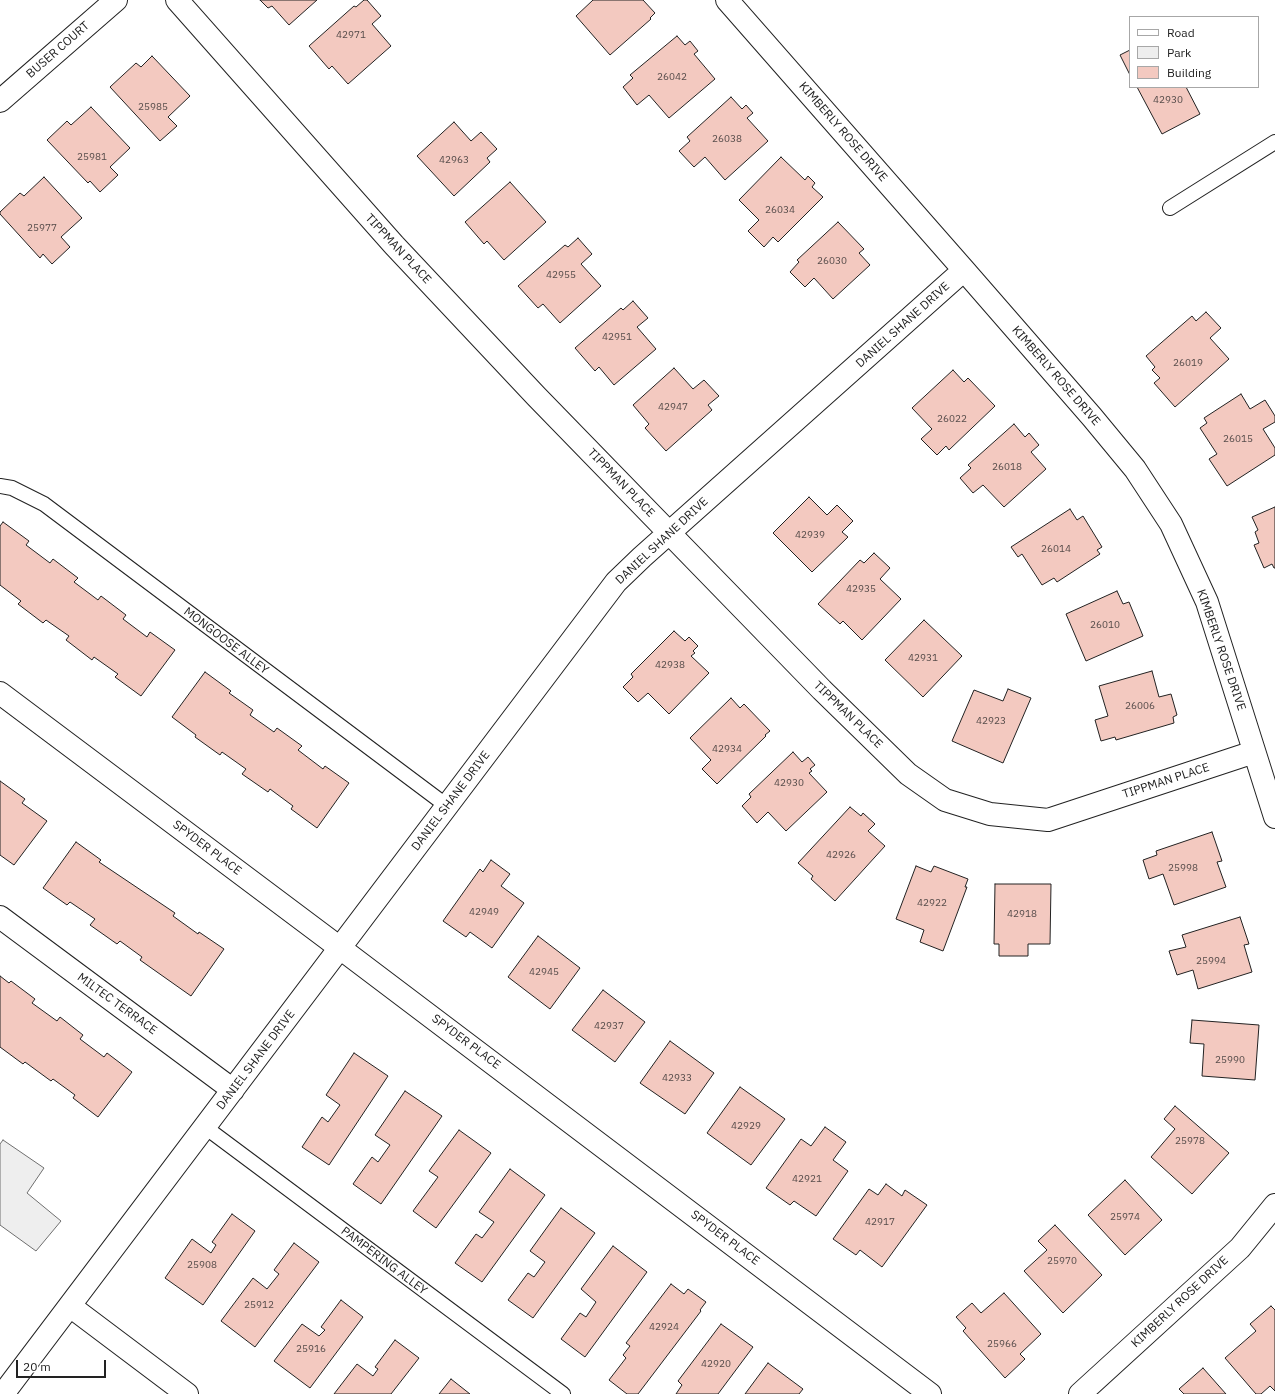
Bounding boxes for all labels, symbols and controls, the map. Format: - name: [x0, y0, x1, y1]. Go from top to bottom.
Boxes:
- legend: [1129, 16, 1259, 88]
- street label: BUSER COURT: [24, 19, 92, 81]
- text: Road: [1167, 25, 1195, 40]
- house number: 42971: [336, 29, 366, 41]
- text: Park: [1167, 45, 1191, 60]
- text: Building: [1167, 65, 1211, 80]
- house number: 26042: [657, 71, 687, 83]
- street label: KIMBERLY ROSE DRIVE: [796, 79, 890, 185]
- house number: 42930: [1153, 94, 1183, 106]
- house number: 25985: [138, 101, 168, 113]
- house number: 26038: [712, 133, 742, 145]
- house number: 25981: [77, 151, 107, 163]
- house number: 42963: [439, 154, 469, 166]
- house number: 26034: [765, 204, 795, 216]
- street label: TIPPMAN PLACE: [362, 211, 434, 287]
- house number: 25977: [27, 222, 57, 234]
- house number: 26030: [817, 255, 847, 267]
- house number: 42955: [546, 269, 576, 281]
- street label: DANIEL SHANE DRIVE: [853, 279, 953, 371]
- street label: KIMBERLY ROSE DRIVE: [1009, 323, 1103, 429]
- house number: 42951: [602, 331, 632, 343]
- house number: 26019: [1173, 357, 1203, 369]
- house number: 42947: [658, 401, 688, 413]
- house number: 26022: [937, 413, 967, 425]
- house number: 26015: [1223, 433, 1253, 445]
- street label: TIPPMAN PLACE: [584, 446, 658, 520]
- house number: 26018: [992, 461, 1022, 473]
- street label: DANIEL SHANE DRIVE: [613, 494, 711, 588]
- house number: 42939: [795, 529, 825, 541]
- house number: 26014: [1041, 543, 1071, 555]
- house number: 42935: [846, 583, 876, 595]
- street label: KIMBERLY ROSE DRIVE: [1193, 587, 1249, 713]
- street label: MONGOOSE ALLEY: [181, 604, 271, 678]
- house number: 26010: [1090, 619, 1120, 631]
- house number: 42931: [908, 652, 938, 664]
- house number: 42938: [655, 659, 685, 671]
- street label: TIPPMAN PLACE: [811, 678, 885, 752]
- house number: 26006: [1125, 700, 1155, 712]
- house number: 42923: [976, 715, 1006, 727]
- house number: 42934: [712, 743, 742, 755]
- street label: DANIEL SHANE DRIVE: [409, 748, 493, 854]
- street label: TIPPMAN PLACE: [1121, 760, 1211, 802]
- house number: 42930: [774, 777, 804, 789]
- street label: SPYDER PLACE: [170, 817, 244, 879]
- house number: 42926: [826, 849, 856, 861]
- house number: 25998: [1168, 862, 1198, 874]
- house number: 42922: [917, 897, 947, 909]
- house number: 42949: [469, 906, 499, 918]
- house number: 42918: [1007, 908, 1037, 920]
- house number: 25994: [1196, 955, 1226, 967]
- house number: 42945: [529, 966, 559, 978]
- street label: MILTEC TERRACE: [74, 970, 160, 1038]
- street label: DANIEL SHANE DRIVE: [214, 1007, 298, 1113]
- street label: SPYDER PLACE: [429, 1011, 503, 1073]
- house number: 42937: [594, 1020, 624, 1032]
- house number: 25990: [1215, 1054, 1245, 1066]
- house number: 42933: [662, 1072, 692, 1084]
- house number: 42929: [731, 1120, 761, 1132]
- house number: 25978: [1175, 1135, 1205, 1147]
- house number: 42921: [792, 1173, 822, 1185]
- street label: SPYDER PLACE: [688, 1207, 762, 1269]
- house number: 25974: [1110, 1211, 1140, 1223]
- house number: 42917: [865, 1216, 895, 1228]
- street label: PAMPERING ALLEY: [338, 1224, 430, 1298]
- street label: KIMBERLY ROSE DRIVE: [1128, 1253, 1232, 1351]
- house number: 25970: [1047, 1255, 1077, 1267]
- house number: 25908: [187, 1259, 217, 1271]
- house number: 25912: [244, 1299, 274, 1311]
- house number: 42924: [649, 1321, 679, 1333]
- house number: 25966: [987, 1338, 1017, 1350]
- house number: 25916: [296, 1343, 326, 1355]
- scale bar: [18, 1352, 108, 1378]
- house number: 42920: [701, 1358, 731, 1370]
- text: 20 m: [23, 1359, 51, 1374]

